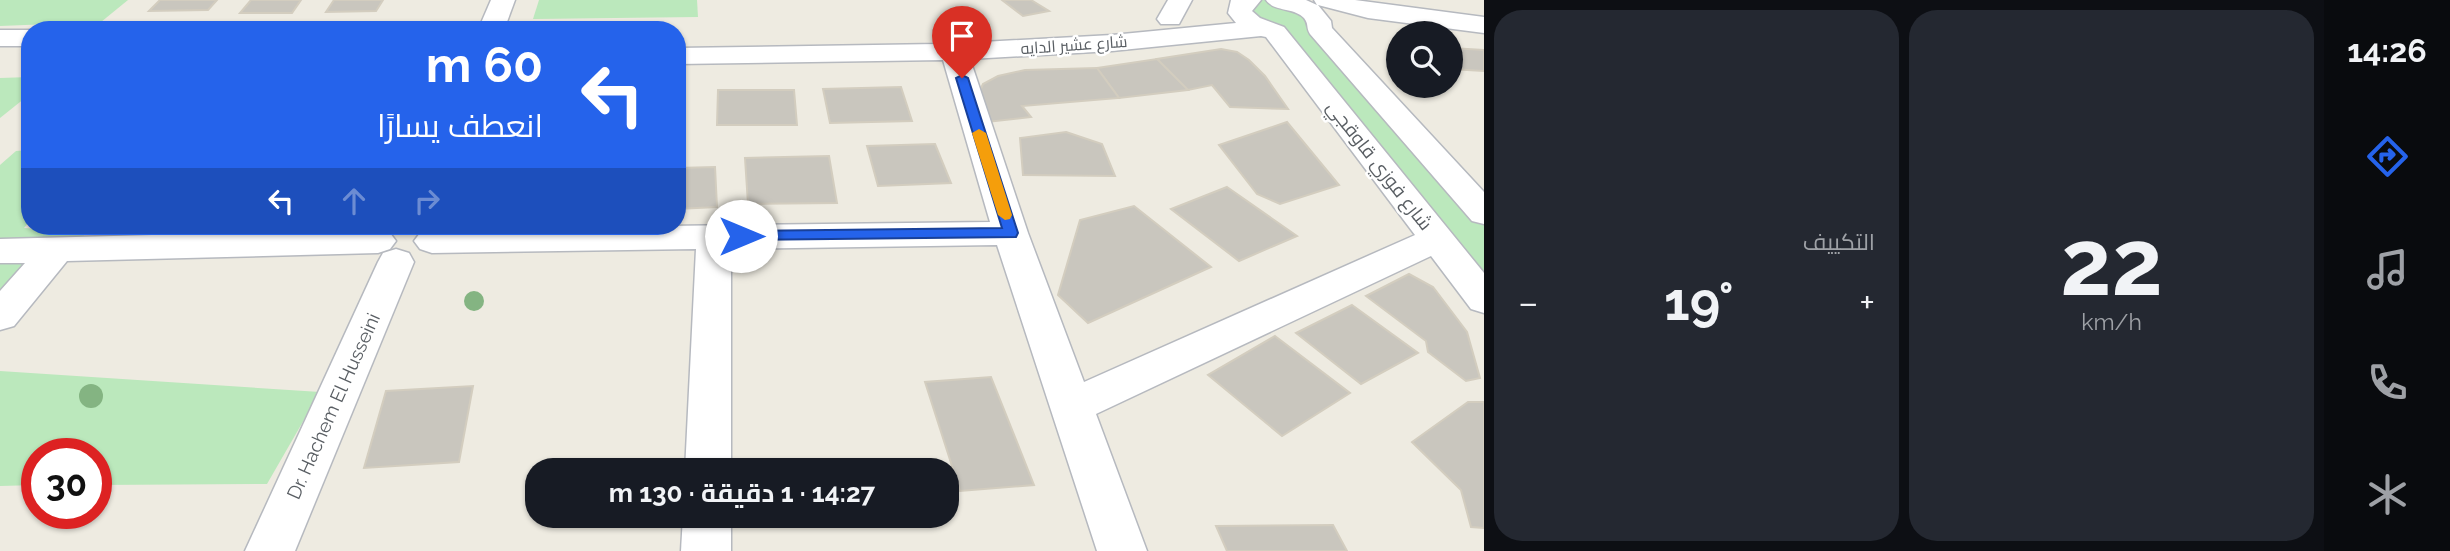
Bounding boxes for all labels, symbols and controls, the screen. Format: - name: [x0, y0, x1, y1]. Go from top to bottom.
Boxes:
- pin: [932, 6, 992, 78]
- icon: arrive: [943, 17, 981, 55]
- map controls: [1386, 21, 1463, 98]
- button: search: [1386, 21, 1463, 98]
- street label: شارع عشير الدايه: [1020, 32, 1128, 60]
- text: 14:26: [2347, 32, 2427, 69]
- text: 60 m: [426, 36, 543, 93]
- icon: left: [567, 49, 658, 140]
- street label: شارع فوزي قاوقجي: [1319, 96, 1437, 237]
- text: انعطف يسارًا: [377, 107, 543, 144]
- icon: directions: [2363, 132, 2412, 181]
- icon: left: [262, 182, 300, 220]
- icon: ahead: [335, 182, 373, 220]
- icon: right: [408, 182, 446, 220]
- position arrow: [704, 199, 778, 273]
- text: 22: [2060, 209, 2163, 316]
- text: التكييف: [1803, 228, 1875, 255]
- icon: music: [2363, 245, 2412, 294]
- text: 19°: [1664, 271, 1734, 332]
- text: −: [1518, 280, 1538, 325]
- text: +: [1859, 280, 1875, 325]
- text: km/h: [2081, 308, 2142, 335]
- street label: Dr. Hachem El Husseini: [282, 310, 384, 502]
- icon: phone: [2363, 358, 2412, 407]
- speed limit sign: 30: [21, 438, 112, 529]
- icon: climate: [2363, 470, 2412, 519]
- text: 14:27 · 1 دقيقة · 130 m: [609, 478, 875, 508]

